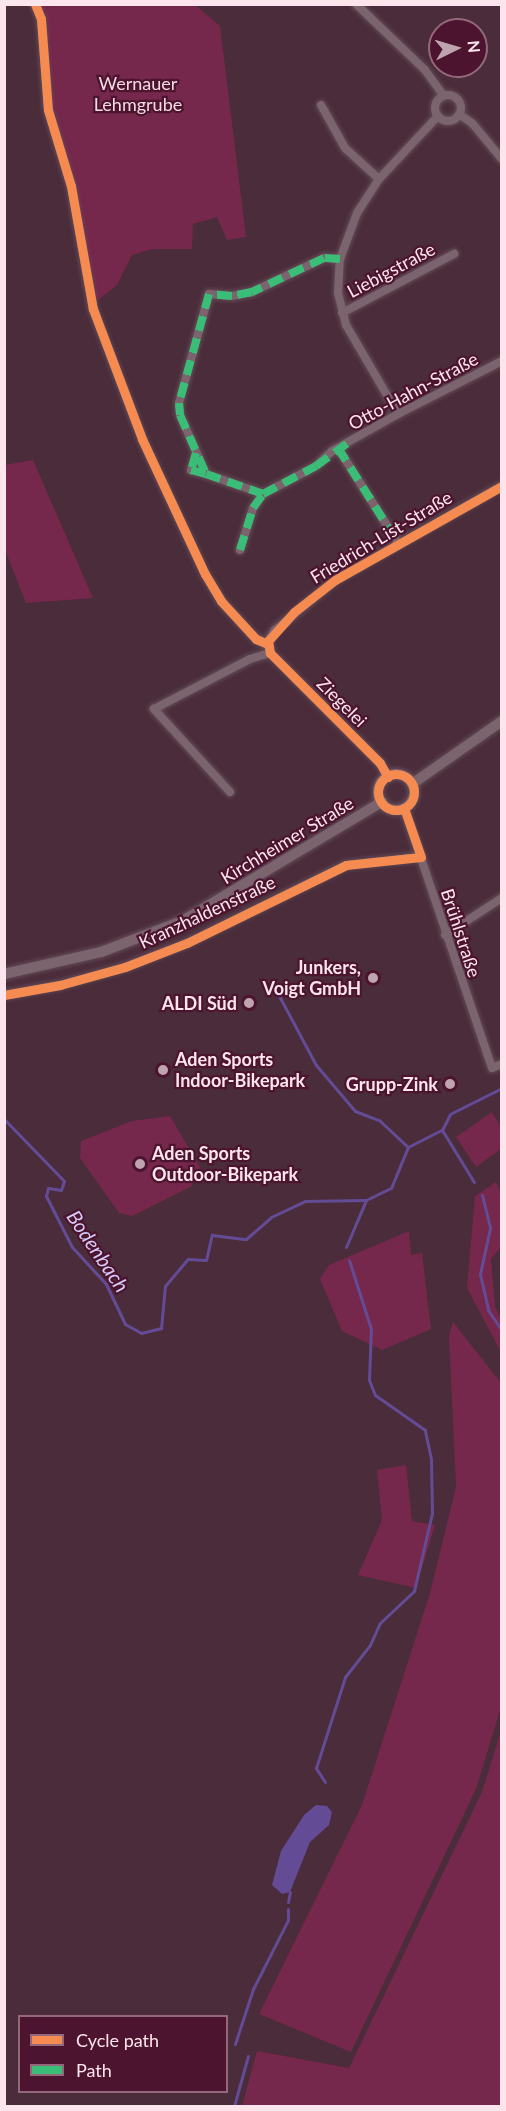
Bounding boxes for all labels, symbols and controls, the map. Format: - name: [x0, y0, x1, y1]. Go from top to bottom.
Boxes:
- north arrow: [428, 18, 488, 78]
- text: N: [464, 40, 484, 54]
- park label: Wernauer Lehmgrube: [94, 73, 182, 116]
- street label: Liebigstraße: [343, 238, 439, 302]
- street label: Otto-Hahn-Straße: [344, 348, 482, 434]
- street label: Friedrich-List-Straße: [306, 486, 456, 588]
- street label: Ziegelei: [313, 673, 371, 731]
- street label: Kirchheimer Straße: [217, 792, 357, 888]
- street label: Kranzhaldenstraße: [135, 871, 279, 953]
- street label: Brühlstraße: [437, 886, 485, 980]
- place label: Junkers, Voigt GmbH: [263, 957, 361, 1000]
- marker: Junkers, Voigt GmbH: [366, 971, 380, 985]
- place label: ALDI Süd: [162, 992, 237, 1014]
- marker: ALDI Süd: [242, 996, 256, 1010]
- place label: Aden Sports Indoor-Bikepark: [175, 1049, 305, 1092]
- marker: Aden Sports Indoor-Bikepark: [156, 1063, 170, 1077]
- place label: Grupp-Zink: [346, 1073, 438, 1095]
- marker: Grupp-Zink: [443, 1077, 457, 1091]
- place label: Aden Sports Outdoor-Bikepark: [152, 1143, 298, 1186]
- marker: Aden Sports Outdoor-Bikepark: [133, 1157, 147, 1171]
- water label: Bodenbach: [62, 1206, 134, 1296]
- legend: [18, 2015, 228, 2093]
- text: Cycle path: [76, 2029, 159, 2051]
- text: Path: [76, 2059, 112, 2081]

